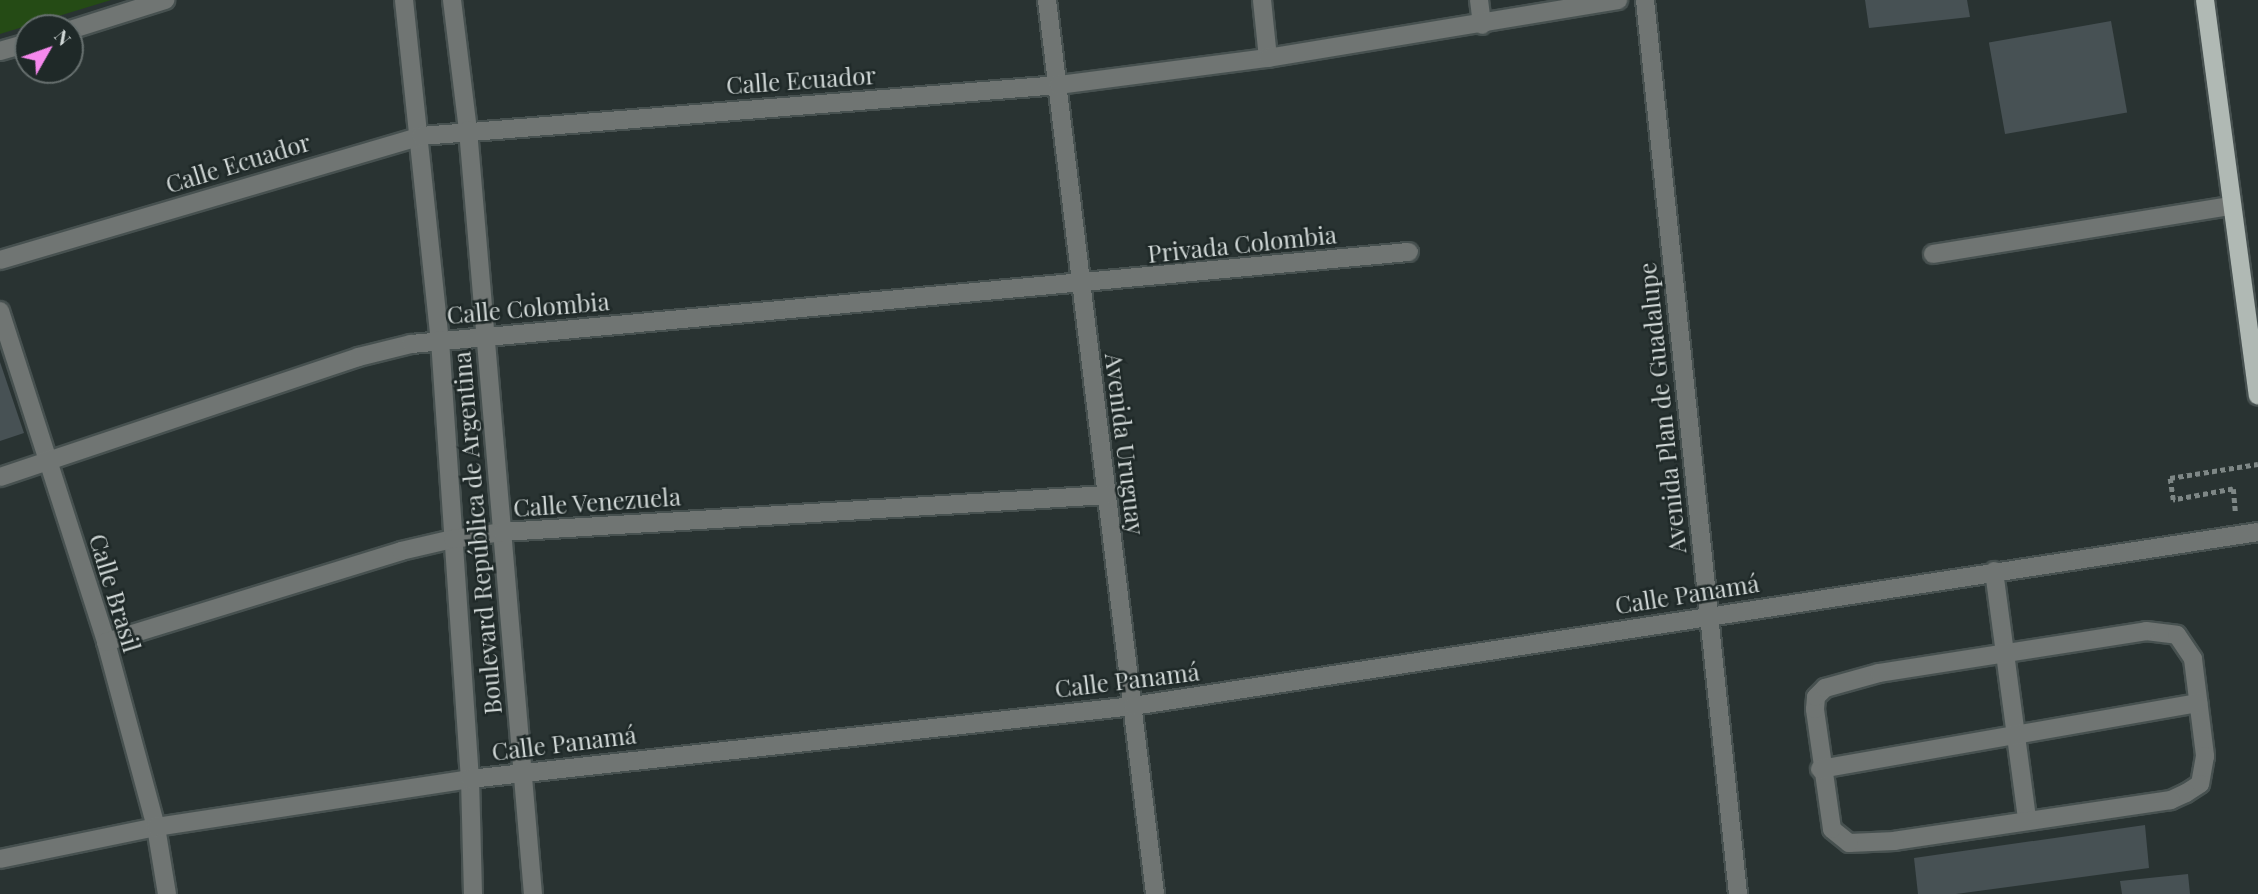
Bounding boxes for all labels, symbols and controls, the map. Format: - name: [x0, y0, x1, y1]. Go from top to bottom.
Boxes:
- north arrow: [14, 14, 84, 84]
- text: N: [49, 23, 78, 50]
- street label: Calle Ecuador: [725, 60, 877, 100]
- street label: Calle Ecuador: [162, 127, 314, 199]
- street label: Privada Colombia: [1146, 220, 1338, 268]
- street label: Avenida Plan de Guadalupe: [1632, 261, 1692, 555]
- street label: Calle Colombia: [446, 287, 610, 329]
- street label: Boulevard República de Argentina: [447, 350, 507, 716]
- street label: Avenida Uruguay: [1100, 351, 1150, 537]
- street label: Calle Venezuela: [512, 482, 682, 522]
- street label: Calle Brasil: [83, 530, 147, 656]
- street label: Calle Panamá: [1613, 568, 1761, 620]
- street label: Calle Panamá: [1053, 657, 1201, 703]
- street label: Calle Panamá: [490, 720, 638, 766]

